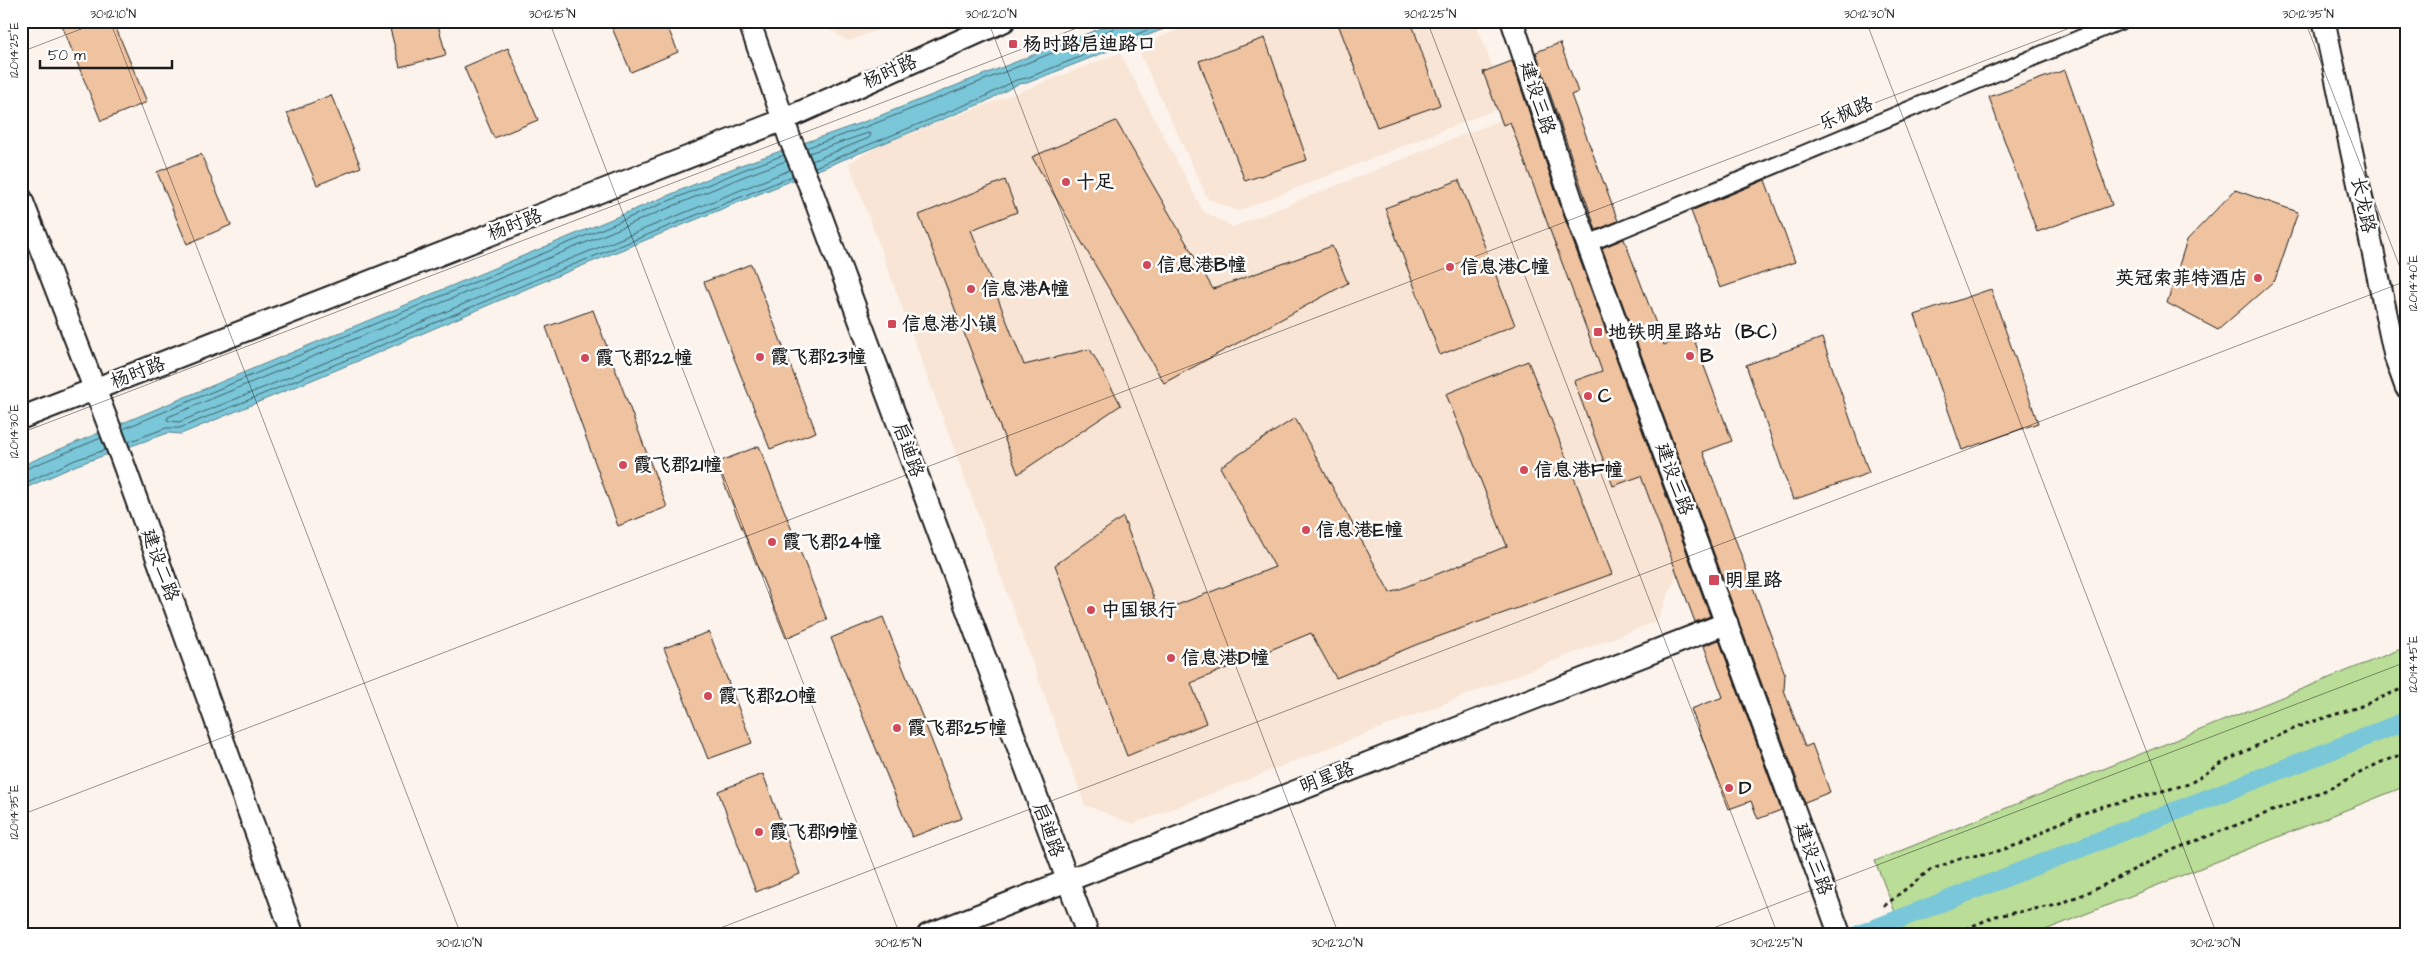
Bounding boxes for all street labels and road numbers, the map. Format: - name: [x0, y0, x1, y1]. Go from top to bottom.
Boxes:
- street label: 杨时路: [858, 48, 922, 96]
- street label: 建设三路: [1512, 58, 1562, 138]
- street label: 乐枫路: [1814, 90, 1878, 138]
- street label: 长龙路: [2344, 174, 2382, 236]
- street label: 杨时路: [484, 202, 546, 248]
- street label: 杨时路: [107, 350, 169, 396]
- street label: 启迪路: [886, 419, 930, 481]
- street label: 建设三路: [1648, 439, 1700, 519]
- street label: 建设二路: [134, 525, 186, 605]
- street label: 明星路: [1296, 755, 1358, 801]
- street label: 启迪路: [1026, 799, 1070, 861]
- street label: 建设三路: [1787, 819, 1839, 899]

